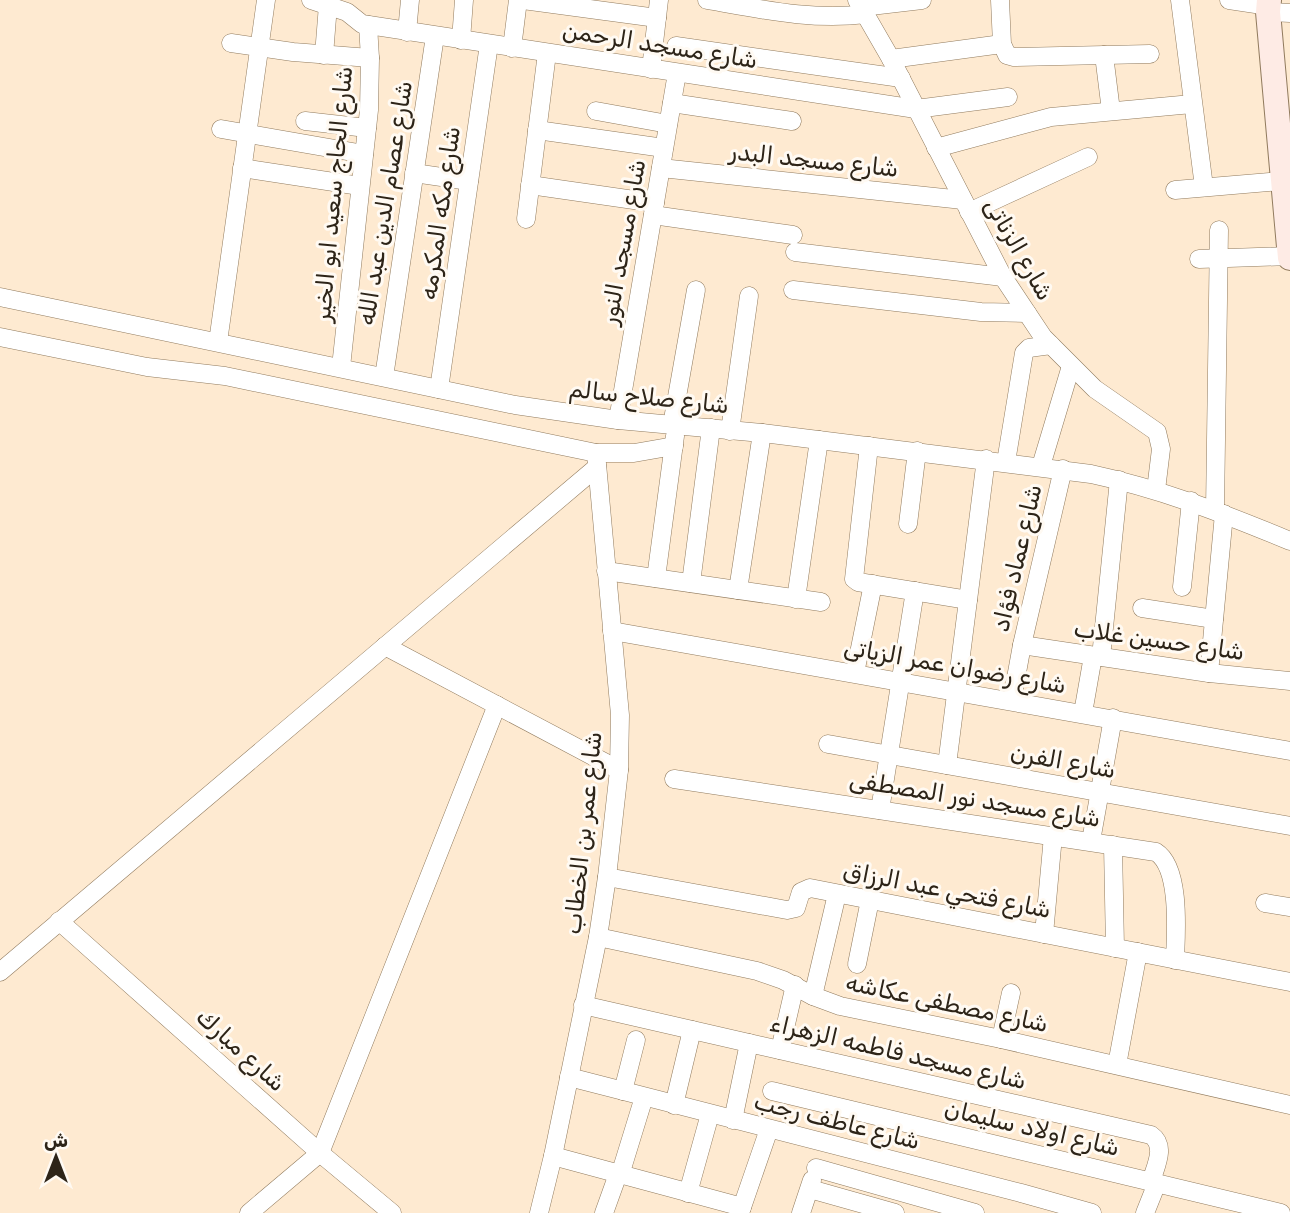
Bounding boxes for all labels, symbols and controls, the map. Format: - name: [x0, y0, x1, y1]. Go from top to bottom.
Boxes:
- street label: شارع مسجد الرحمن: [560, 16, 759, 76]
- street label: شارع الحاج سعيد ابو الخير: [308, 65, 360, 325]
- street label: شارع عصام الدين عبد الله: [352, 79, 420, 328]
- street label: شارع مكه المكرمه: [414, 124, 468, 302]
- street label: شارع مسجد البدر: [726, 137, 900, 185]
- street label: شارع مسجد النور: [594, 157, 653, 329]
- street label: شارع الزناتى: [977, 193, 1059, 306]
- street label: شارع صلاح سالم: [568, 375, 730, 421]
- street label: شارع عماد فؤاد: [986, 481, 1050, 635]
- street label: شارع حسين غلاب: [1072, 614, 1246, 668]
- street label: شارع رضوان عمر الزياتى: [841, 633, 1068, 701]
- street label: شارع عمر بن الخطاب: [558, 730, 610, 936]
- street label: شارع الفرن: [1008, 738, 1118, 786]
- street label: شارع مسجد نور المصطفى: [847, 765, 1103, 835]
- street label: شارع فتحي عبد الرزاق: [840, 856, 1053, 928]
- street label: شارع مصطفى عكاشه: [843, 968, 1051, 1040]
- street label: شارع مبارك: [189, 1003, 291, 1099]
- street label: شارع مسجد فاطمه الزهراء: [767, 1009, 1029, 1097]
- street label: شارع عاطف رجب: [751, 1087, 923, 1157]
- street label: شارع اولاد سليمان: [941, 1094, 1122, 1164]
- north arrow: [21, 1122, 91, 1192]
- text: ش: [44, 1129, 68, 1152]

